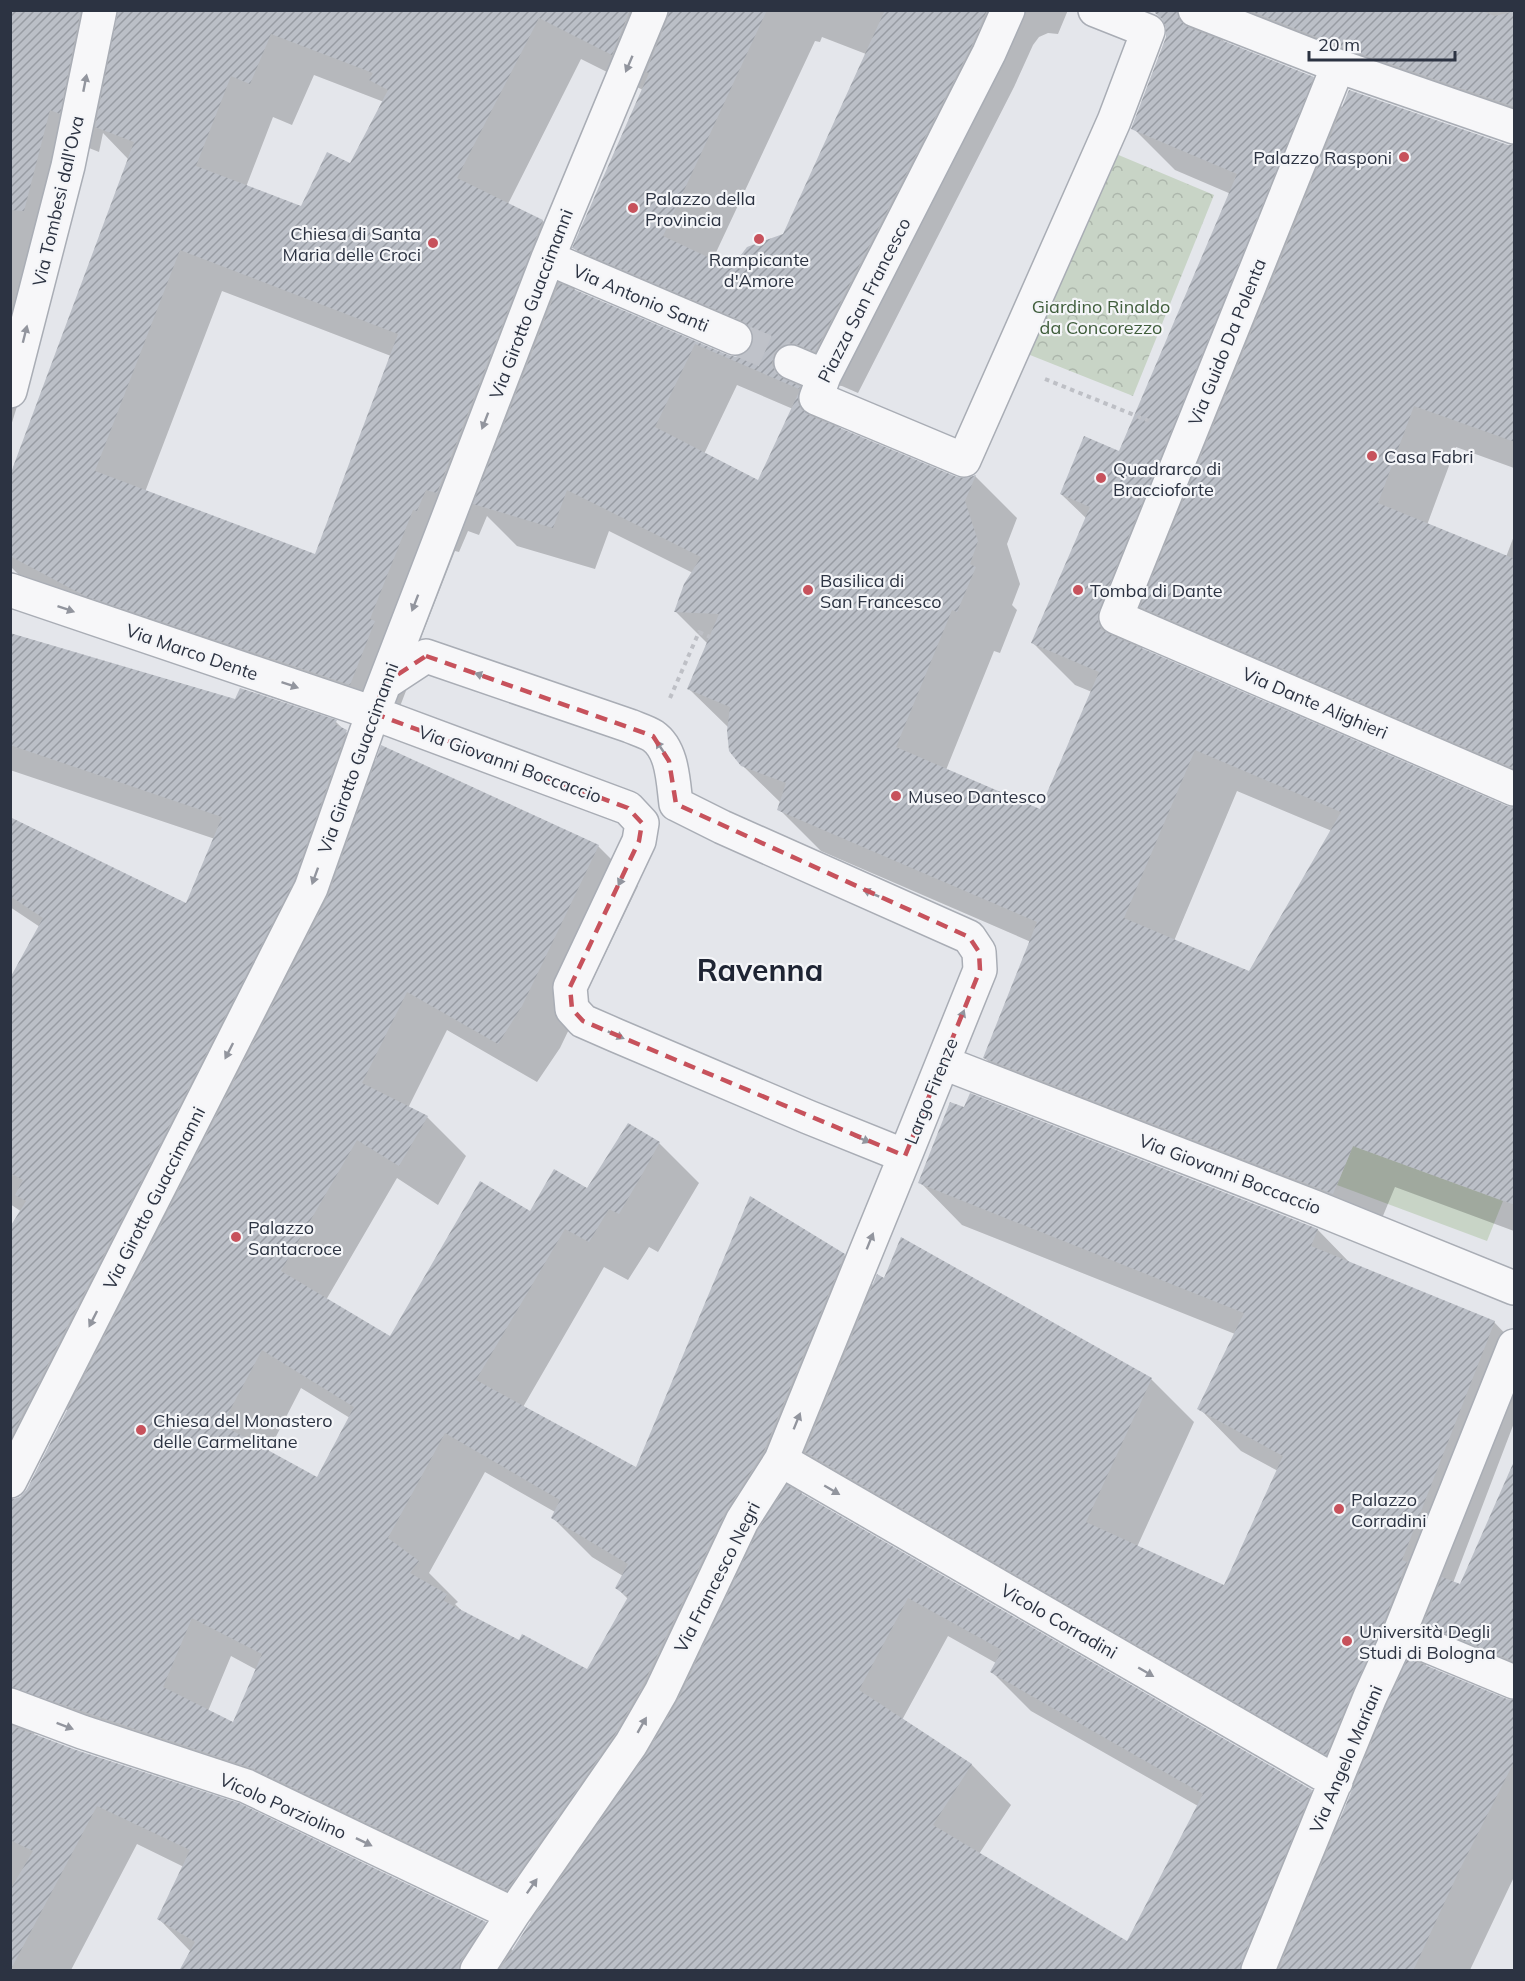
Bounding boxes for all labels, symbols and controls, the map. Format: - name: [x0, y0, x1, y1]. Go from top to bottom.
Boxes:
- scale bar: [1309, 24, 1454, 62]
- text: 20 m: [1318, 33, 1360, 56]
- one-way arrow: [624, 56, 634, 74]
- one-way arrow: [81, 74, 90, 93]
- street label: Via Tombesi dall'Ova: [27, 113, 89, 289]
- place label: Palazzo Rasponi: [1253, 146, 1392, 169]
- marker: Palazzo Rasponi: [1397, 150, 1411, 164]
- place label: Palazzo della Provincia: [645, 187, 756, 231]
- marker: Palazzo della Provincia: [626, 201, 640, 215]
- street label: Via Girotto Guaccimanni: [484, 206, 578, 402]
- street label: Piazza San Francesco: [812, 214, 916, 386]
- place label: Chiesa di Santa Maria delle Croci: [283, 222, 421, 266]
- marker: Rampicante d'Amore: [752, 232, 766, 246]
- marker: Chiesa di Santa Maria delle Croci: [426, 236, 440, 250]
- place label: Rampicante d'Amore: [709, 248, 809, 292]
- street label: Via Guido Da Polenta: [1183, 255, 1271, 429]
- street label: Via Antonio Santi: [570, 259, 712, 337]
- park label: Giardino Rinaldo da Concorezzo: [1032, 295, 1170, 339]
- one-way arrow: [21, 325, 30, 343]
- one-way arrow: [480, 412, 490, 430]
- place label: Casa Fabri: [1384, 445, 1473, 468]
- marker: Casa Fabri: [1365, 449, 1379, 463]
- place label: Quadrarco di Braccioforte: [1113, 457, 1221, 501]
- marker: Quadrarco di Braccioforte: [1094, 471, 1108, 485]
- place label: Basilica di San Francesco: [820, 569, 941, 613]
- place label: Tomba di Dante: [1090, 579, 1222, 602]
- marker: Basilica di San Francesco: [801, 583, 815, 597]
- marker: Tomba di Dante: [1071, 583, 1085, 597]
- one-way arrow: [410, 594, 420, 612]
- one-way arrow: [57, 604, 75, 614]
- street label: Via Marco Dente: [123, 619, 261, 685]
- street label: Via Girotto Guaccimanni: [313, 659, 403, 857]
- street label: Via Dante Alighieri: [1239, 662, 1391, 744]
- one-way arrow: [474, 670, 492, 680]
- one-way arrow: [281, 681, 299, 691]
- street label: Via Giovanni Boccaccio: [415, 720, 605, 808]
- one-way arrow: [656, 740, 667, 756]
- place label: Museo Dantesco: [908, 785, 1046, 808]
- marker: Museo Dantesco: [889, 789, 903, 803]
- one-way arrow: [309, 867, 319, 885]
- one-way arrow: [617, 869, 626, 886]
- one-way arrow: [863, 888, 880, 897]
- district label: Ravenna: [697, 951, 823, 989]
- one-way arrow: [957, 1009, 966, 1027]
- one-way arrow: [607, 1031, 625, 1041]
- street label: Largo Firenze: [899, 1034, 963, 1148]
- one-way arrow: [224, 1042, 233, 1059]
- street label: Via Girotto Guaccimanni: [98, 1103, 210, 1293]
- street label: Via Giovanni Boccaccio: [1136, 1129, 1324, 1219]
- one-way arrow: [853, 1134, 871, 1144]
- place label: Palazzo Santacroce: [248, 1216, 342, 1260]
- marker: Palazzo Santacroce: [229, 1230, 243, 1244]
- one-way arrow: [865, 1231, 875, 1249]
- one-way arrow: [89, 1310, 98, 1327]
- place label: Chiesa del Monastero delle Carmelitane: [153, 1409, 333, 1453]
- one-way arrow: [793, 1412, 802, 1430]
- marker: Chiesa del Monastero delle Carmelitane: [134, 1423, 148, 1437]
- one-way arrow: [824, 1484, 840, 1495]
- place label: Palazzo Corradini: [1351, 1488, 1427, 1532]
- street label: Via Francesco Negri: [669, 1498, 765, 1656]
- marker: Palazzo Corradini: [1332, 1502, 1346, 1516]
- street label: Vicolo Corradini: [997, 1578, 1121, 1664]
- place label: Università Degli Studi di Bologna: [1359, 1620, 1496, 1664]
- marker: Università Degli Studi di Bologna: [1340, 1634, 1354, 1648]
- one-way arrow: [1138, 1666, 1154, 1677]
- street label: Via Angelo Mariani: [1304, 1681, 1388, 1837]
- one-way arrow: [637, 1716, 647, 1733]
- one-way arrow: [56, 1721, 74, 1731]
- street label: Vicolo Porziolino: [216, 1768, 350, 1844]
- one-way arrow: [355, 1838, 372, 1847]
- one-way arrow: [526, 1879, 538, 1895]

